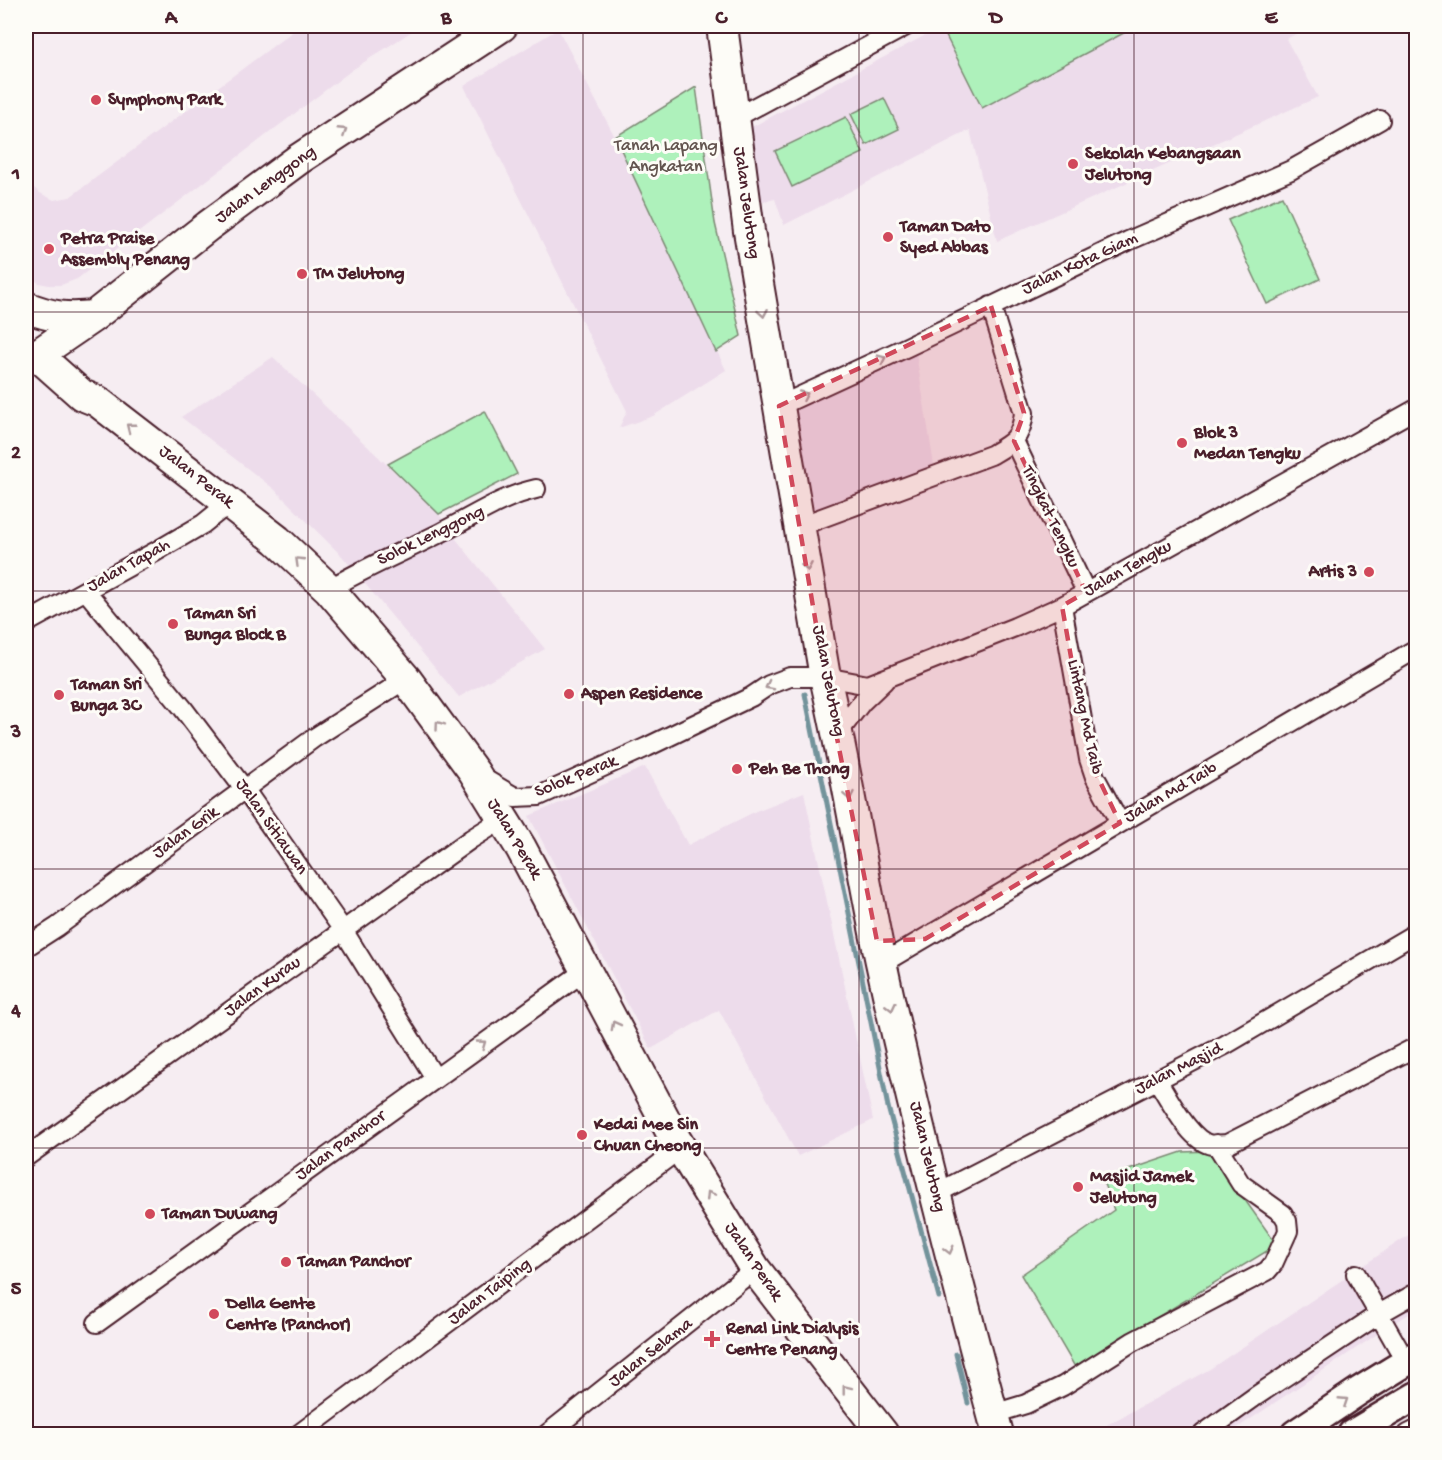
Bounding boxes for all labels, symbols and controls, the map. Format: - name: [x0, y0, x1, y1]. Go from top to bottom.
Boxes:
- text: A: [164, 8, 179, 31]
- text: B: [440, 8, 452, 31]
- text: C: [715, 8, 729, 31]
- text: D: [987, 8, 1003, 31]
- text: E: [1265, 8, 1279, 31]
- place label: Symphony Park: [108, 90, 224, 111]
- marker: Symphony Park: [89, 93, 103, 107]
- one-way arrow: [336, 127, 347, 138]
- park label: Tanah Lapang Angkatan: [613, 136, 718, 178]
- street label: Jalan Lenggong: [212, 141, 320, 229]
- place label: Sekolah Kebangsaan Jelutong: [1084, 144, 1241, 186]
- street label: Jalan Jelutong: [728, 146, 764, 260]
- marker: Sekolah Kebangsaan Jelutong: [1066, 157, 1080, 171]
- text: 1: [11, 164, 20, 187]
- place label: Taman Dato Syed Abbas: [898, 217, 992, 259]
- street label: Jalan Kota Giam: [1019, 228, 1141, 300]
- place label: Petra Praise Assembly Penang: [60, 229, 190, 271]
- marker: Taman Dato Syed Abbas: [881, 230, 895, 244]
- marker: Petra Praise Assembly Penang: [42, 242, 56, 256]
- place label: TM Jelutong: [312, 264, 404, 285]
- marker: TM Jelutong: [295, 267, 309, 281]
- one-way arrow: [756, 308, 769, 318]
- one-way arrow: [876, 354, 887, 366]
- one-way arrow: [798, 390, 809, 402]
- one-way arrow: [126, 423, 137, 434]
- place label: Blok 3 Medan Tengku: [1193, 423, 1301, 465]
- marker: Blok 3 Medan Tengku: [1175, 436, 1189, 450]
- street label: Jalan Perak: [154, 441, 239, 514]
- text: 2: [11, 443, 21, 466]
- street label: Tingkat Tengku: [1016, 462, 1084, 572]
- street label: Solok Lenggong: [374, 501, 488, 571]
- street label: Jalan Tapah: [84, 534, 174, 597]
- street label: Jalan Tengku: [1080, 536, 1176, 602]
- one-way arrow: [296, 557, 306, 568]
- one-way arrow: [800, 562, 813, 572]
- place label: Artis 3: [1308, 562, 1357, 583]
- marker: Artis 3: [1362, 565, 1376, 579]
- place label: Taman Sri Bunga Block B: [183, 604, 287, 646]
- marker: Taman Sri Bunga Block B: [166, 617, 180, 631]
- street label: Jalan Jelutong: [807, 624, 849, 738]
- street label: Lintang Md Taib: [1062, 658, 1107, 777]
- place label: Taman Sri Bunga 3C: [69, 675, 143, 717]
- one-way arrow: [764, 679, 775, 690]
- place label: Aspen Residence: [580, 684, 703, 705]
- marker: Aspen Residence: [562, 687, 576, 701]
- marker: Taman Sri Bunga 3C: [52, 688, 66, 702]
- one-way arrow: [436, 720, 447, 731]
- text: 3: [10, 722, 21, 745]
- street label: Solok Perak: [532, 750, 622, 803]
- street label: Jalan Md Taib: [1121, 758, 1222, 828]
- place label: Peh Be Thong: [748, 759, 850, 780]
- marker: Peh Be Thong: [730, 762, 744, 776]
- street label: Jalan Sitiawan: [230, 775, 312, 879]
- one-way arrow: [842, 790, 855, 800]
- street label: Jalan Perak: [482, 795, 547, 885]
- street label: Jalan Grik: [149, 801, 224, 864]
- street label: Jalan Kurau: [221, 952, 306, 1022]
- text: 4: [10, 1001, 21, 1024]
- one-way arrow: [884, 1002, 897, 1012]
- one-way arrow: [611, 1021, 622, 1031]
- street label: Jalan Masjid: [1132, 1037, 1227, 1100]
- one-way arrow: [476, 1040, 487, 1051]
- street label: Jalan Jelutong: [904, 1100, 950, 1214]
- street label: Jalan Panchor: [292, 1105, 391, 1186]
- place label: Kedai Mee Sin Chuan Cheong: [593, 1115, 702, 1157]
- marker: Kedai Mee Sin Chuan Cheong: [575, 1128, 589, 1142]
- place label: Masjid Jamek Jelutong: [1089, 1167, 1195, 1209]
- marker: Masjid Jamek Jelutong: [1071, 1180, 1085, 1194]
- one-way arrow: [705, 1191, 717, 1201]
- place label: Taman Duwang: [160, 1204, 277, 1225]
- marker: Taman Duwang: [143, 1207, 157, 1221]
- street label: Jalan Perak: [719, 1219, 788, 1307]
- one-way arrow: [942, 1245, 955, 1255]
- place label: Taman Panchor: [296, 1252, 413, 1273]
- street label: Jalan Taiping: [444, 1254, 536, 1330]
- marker: Taman Panchor: [279, 1255, 293, 1269]
- text: 5: [11, 1279, 22, 1302]
- place label: Della Gente Centre (Panchor): [224, 1294, 351, 1336]
- marker: Della Gente Centre (Panchor): [207, 1307, 221, 1321]
- street label: Jalan Selama: [605, 1313, 698, 1392]
- place label: Renal Link Dialysis Centre Penang: [725, 1319, 860, 1361]
- marker: Renal Link Dialysis Centre Penang: [703, 1330, 721, 1348]
- one-way arrow: [843, 1384, 854, 1395]
- one-way arrow: [1337, 1398, 1348, 1409]

